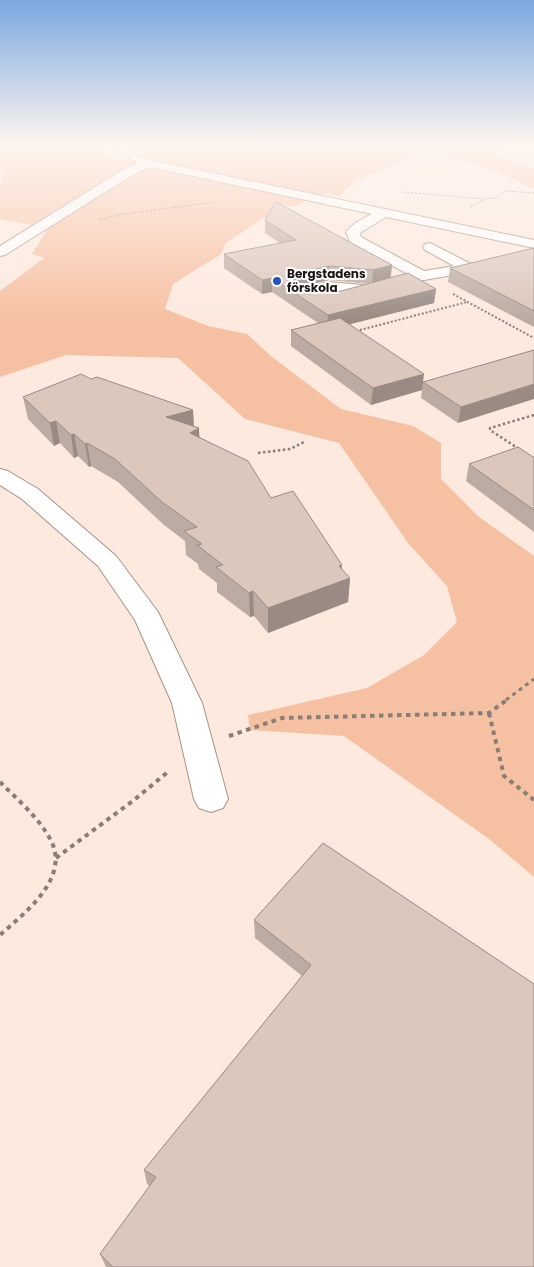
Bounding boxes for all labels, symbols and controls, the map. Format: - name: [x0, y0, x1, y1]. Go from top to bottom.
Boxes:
- place label: Bergstadens förskola: [287, 265, 366, 296]
- marker: Bergstadens förskola: [271, 275, 283, 287]

